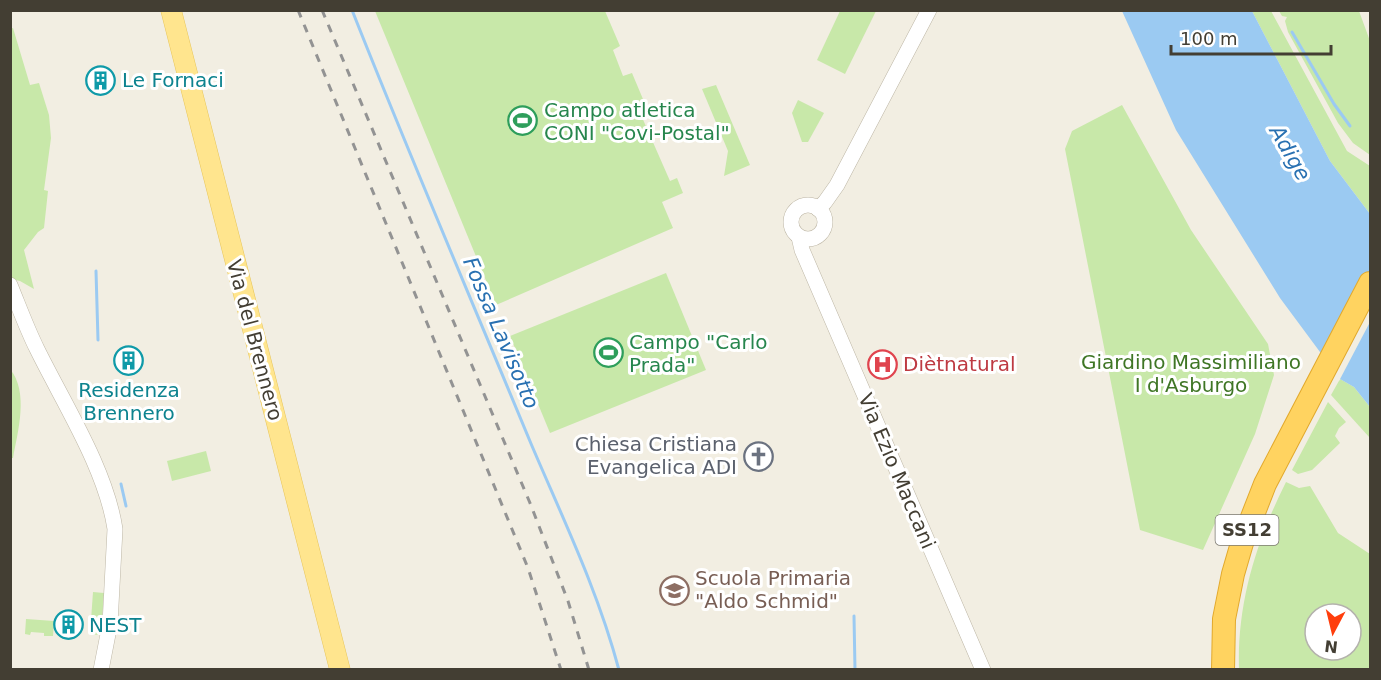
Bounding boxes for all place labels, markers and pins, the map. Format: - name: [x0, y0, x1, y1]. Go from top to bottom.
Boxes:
- building icon: Le Fornaci: [85, 64, 117, 96]
- place label: Le Fornaci: [122, 68, 224, 92]
- place label: Campo atletica CONI "Covi-Postal": [544, 98, 730, 145]
- sports icon: Campo atletica CONI "Covi-Postal": [507, 105, 539, 137]
- place label: Campo "Carlo Prada": [629, 330, 767, 377]
- sports icon: Campo "Carlo Prada": [592, 337, 624, 369]
- building icon: Residenza Brennero: [113, 344, 145, 376]
- hospital icon: Diètnatural: [866, 348, 898, 380]
- place label: Diètnatural: [903, 352, 1016, 376]
- place label: Residenza Brennero: [78, 378, 180, 425]
- place label: Chiesa Cristiana Evangelica ADI: [575, 432, 737, 479]
- church icon: Chiesa Cristiana Evangelica ADI: [742, 440, 774, 472]
- place label: Scuola Primaria "Aldo Schmid": [695, 566, 851, 613]
- school or university icon: Scuola Primaria "Aldo Schmid": [658, 574, 690, 606]
- building icon: NEST: [52, 609, 84, 641]
- place label: NEST: [89, 613, 142, 637]

